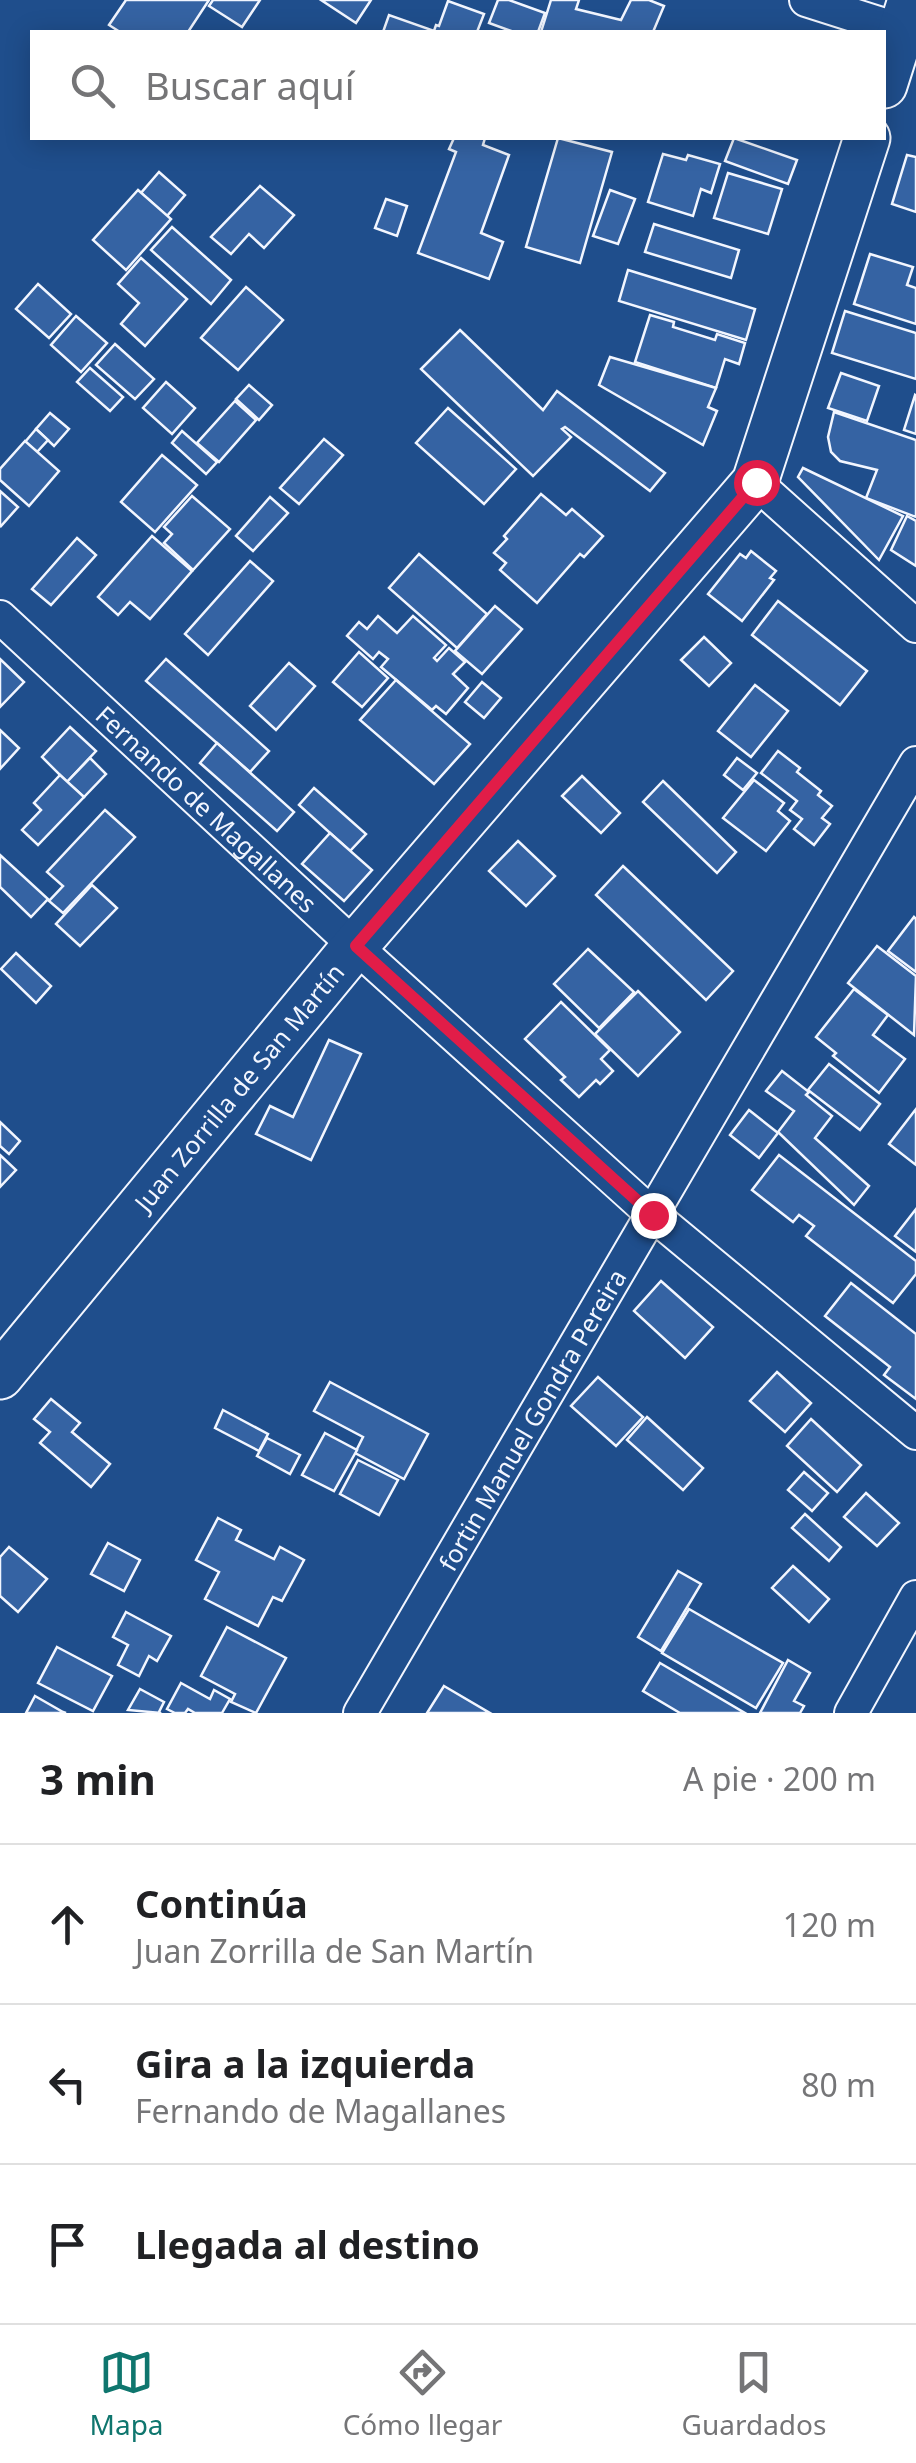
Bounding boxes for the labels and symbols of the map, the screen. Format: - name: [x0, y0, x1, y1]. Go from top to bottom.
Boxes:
- route start: [734, 460, 780, 506]
- street label: Fernando de Magallanes: [89, 698, 325, 920]
- street label: Juan Zorrilla de San Martín: [125, 956, 351, 1219]
- route end: [631, 1193, 677, 1239]
- street label: fortin Manuel Gondra Pereira: [430, 1262, 633, 1577]

